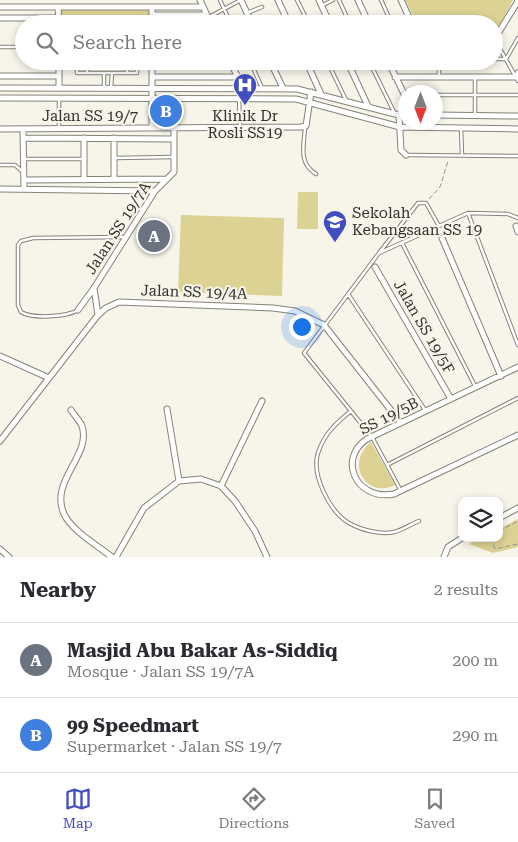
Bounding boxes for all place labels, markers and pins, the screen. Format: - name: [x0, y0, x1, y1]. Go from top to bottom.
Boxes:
- hospital icon: Klinik Dr Rosli SS19: [232, 72, 258, 106]
- pin: B: [150, 92, 182, 130]
- place label: Klinik Dr Rosli SS19: [207, 107, 283, 142]
- place label: Sekolah Kebangsaan SS 19: [352, 204, 482, 239]
- school or university icon: Sekolah Kebangsaan SS 19: [322, 209, 348, 243]
- pin: A: [138, 217, 170, 255]

